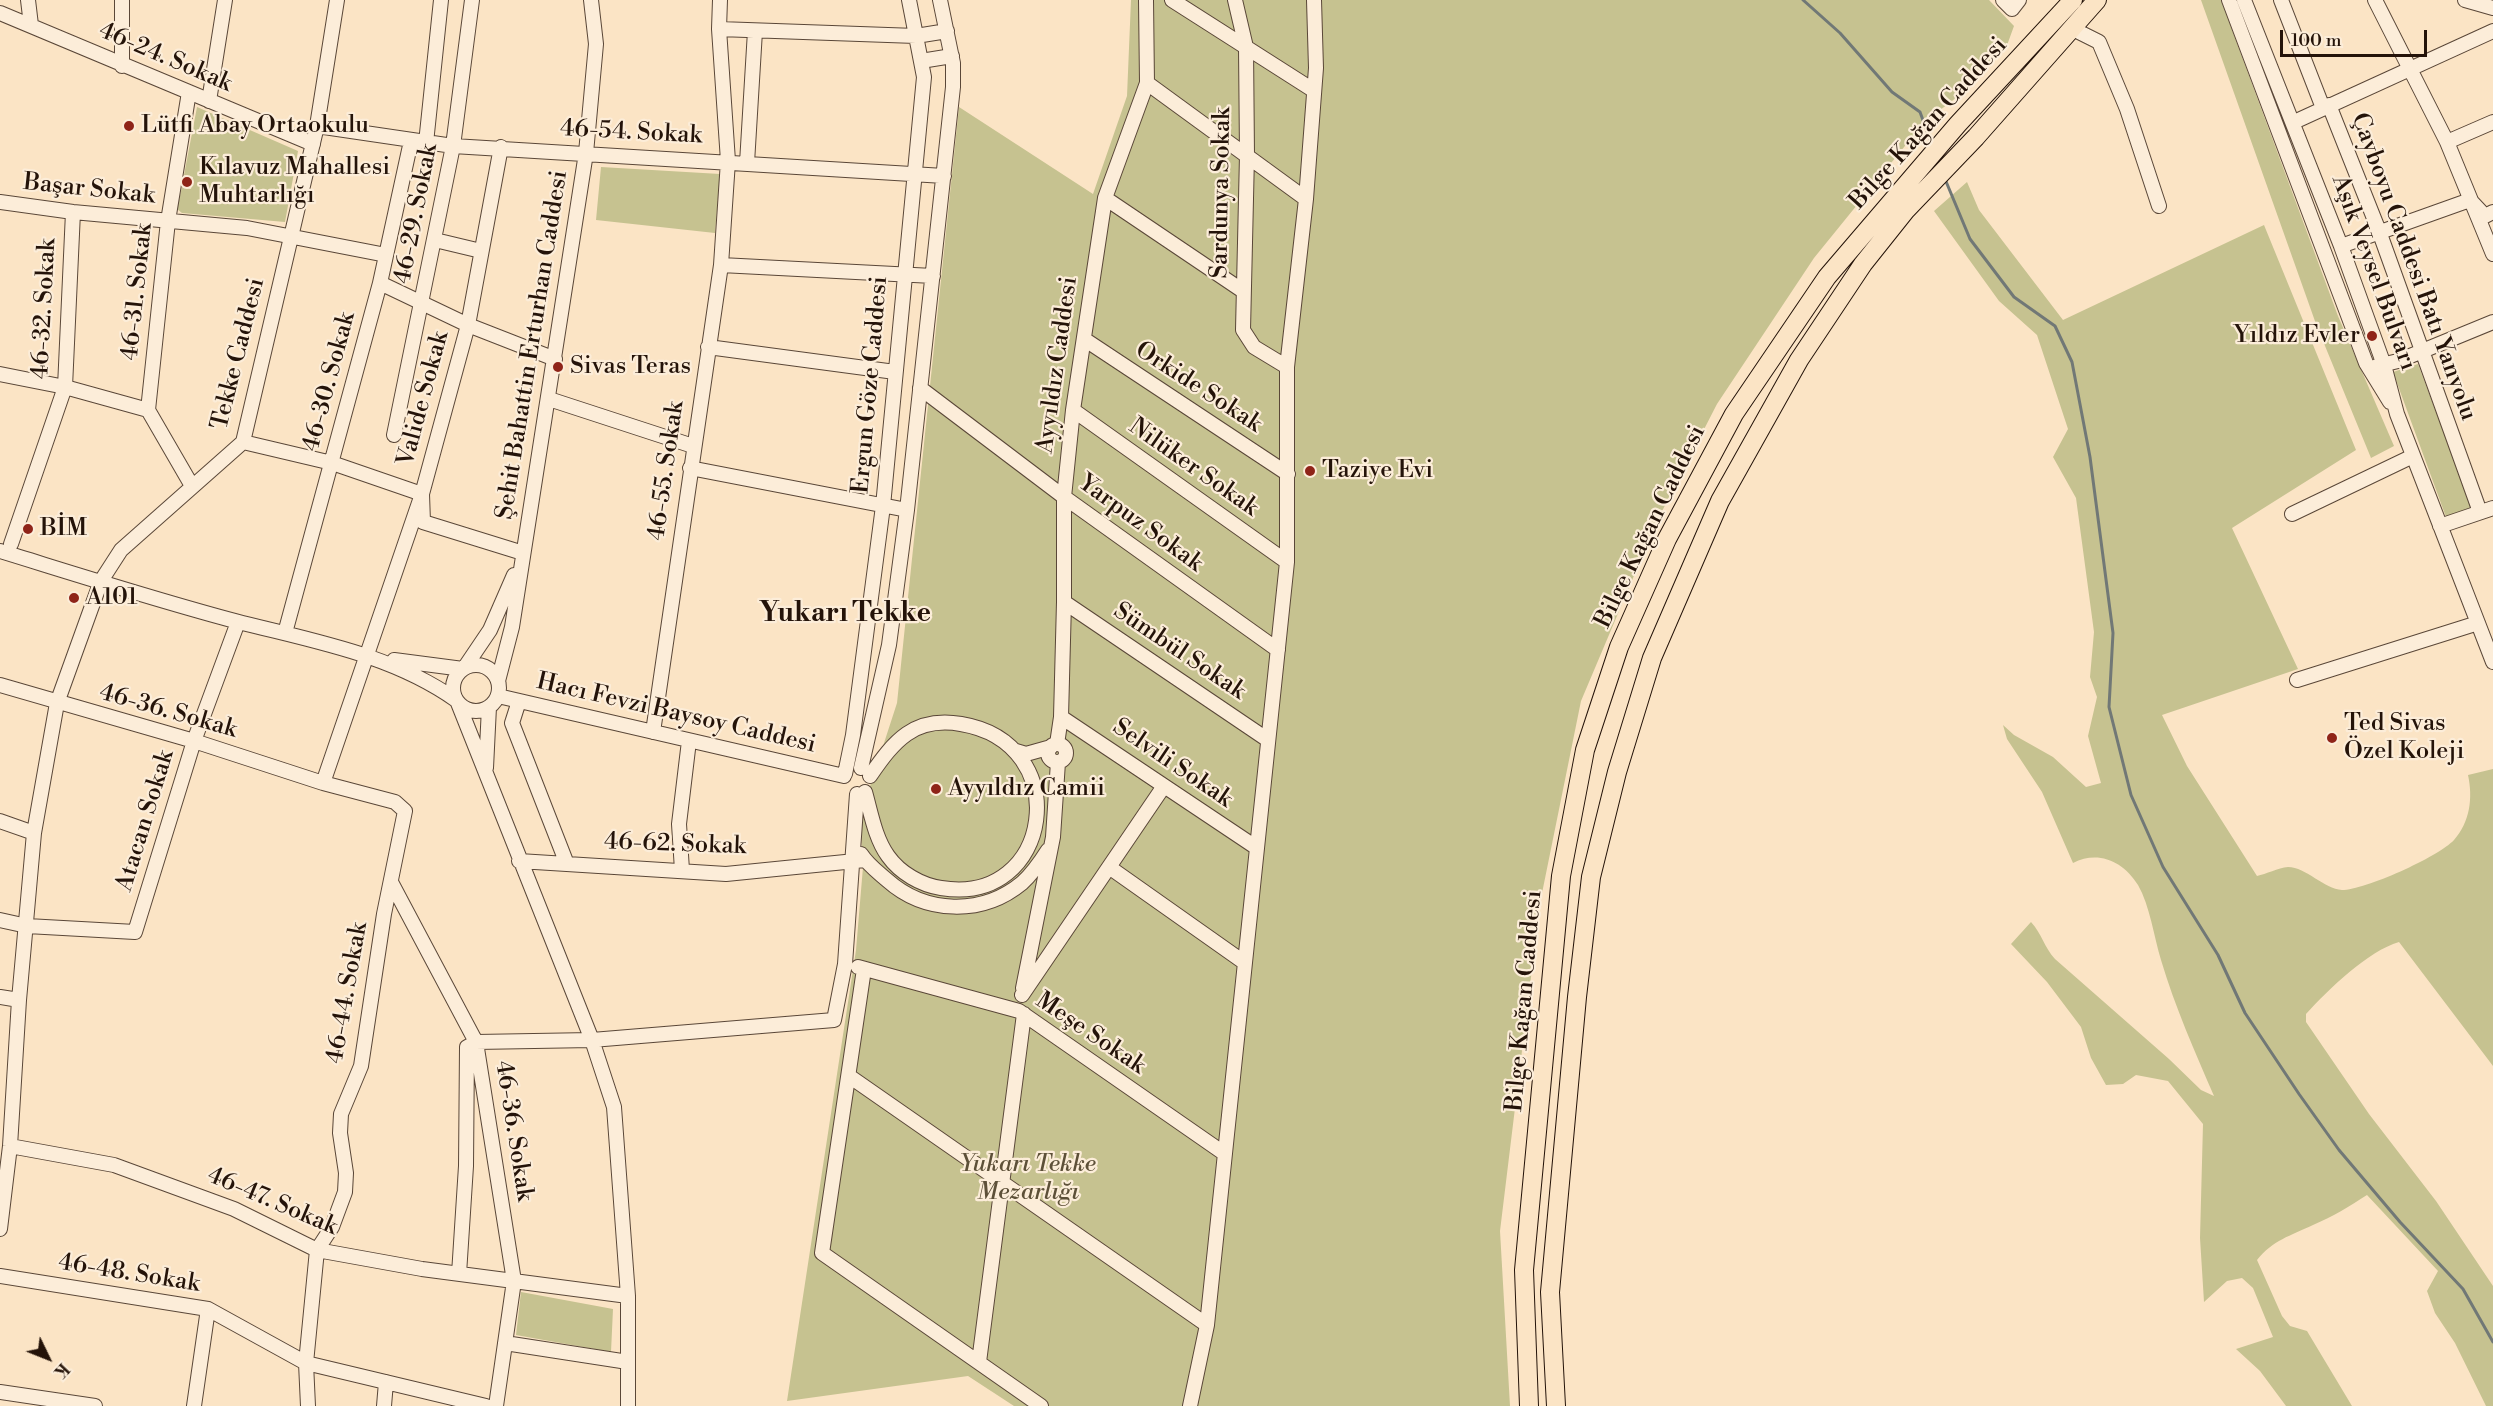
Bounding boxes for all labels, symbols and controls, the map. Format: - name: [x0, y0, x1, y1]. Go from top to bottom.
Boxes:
- street label: 46-24. Sokak: [94, 17, 236, 99]
- scale bar: [2283, 18, 2430, 56]
- text: 100 m: [2291, 29, 2342, 52]
- street label: Bilge Kağan Caddesi: [1844, 32, 2014, 216]
- street label: Sardunya Sokak: [1206, 107, 1238, 279]
- street label: Çayboyu Caddesi Batı Yanyolu: [2344, 109, 2482, 425]
- place label: Lütfi Abay Ortaokulu: [141, 112, 369, 140]
- street label: 46-54. Sokak: [559, 115, 703, 151]
- marker: Lütfi Abay Ortaokulu: [122, 119, 136, 133]
- street label: 46-29. Sokak: [389, 141, 445, 287]
- place label: Kılavuz Mahallesi Muhtarlığı: [199, 154, 390, 210]
- street label: Başar Sokak: [22, 169, 156, 211]
- street label: Şehit Bahattin Erturhan Caddesi: [491, 169, 575, 521]
- street label: Aşık Veysel Bulvarı: [2324, 171, 2422, 375]
- marker: Kılavuz Mahallesi Muhtarlığı: [180, 175, 194, 189]
- street label: 46-31. Sokak: [117, 222, 159, 362]
- street label: 46-32. Sokak: [27, 238, 63, 380]
- street label: Tekke Caddesi: [206, 275, 272, 433]
- street label: Ergun Göze Caddesi: [847, 275, 895, 495]
- street label: Ayyıldız Caddesi: [1031, 275, 1085, 455]
- street label: 46-30. Sokak: [298, 309, 362, 455]
- place label: Yıldız Evler: [2234, 322, 2360, 350]
- street label: Valide Sokak: [392, 329, 456, 469]
- marker: Yıldız Evler: [2365, 329, 2379, 343]
- street label: Orkide Sokak: [1129, 336, 1267, 440]
- place label: Sivas Teras: [570, 353, 691, 381]
- marker: Sivas Teras: [551, 360, 565, 374]
- street label: 46-55. Sokak: [643, 400, 691, 542]
- street label: Nilüker Sokak: [1123, 413, 1263, 523]
- street label: Bilge Kağan Caddesi: [1589, 421, 1713, 633]
- place label: Taziye Evi: [1322, 457, 1433, 485]
- marker: Taziye Evi: [1303, 464, 1317, 478]
- street label: Yarpuz Sokak: [1072, 469, 1208, 579]
- place label: BİM: [40, 515, 87, 543]
- marker: BİM: [21, 522, 35, 536]
- place label: A101: [86, 584, 138, 612]
- marker: A101: [67, 591, 81, 605]
- street label: Sümbül Sokak: [1107, 597, 1251, 707]
- district label: Yukarı Tekke: [759, 599, 931, 631]
- street label: Hacı Fevzi Baysoy Caddesi: [533, 668, 819, 760]
- street label: 46-36. Sokak: [96, 679, 240, 745]
- place label: Ted Sivas Özel Koleji: [2344, 710, 2464, 766]
- street label: Selvili Sokak: [1107, 713, 1237, 815]
- marker: Ted Sivas Özel Koleji: [2325, 731, 2339, 745]
- street label: Atacan Sokak: [111, 747, 181, 895]
- place label: Ayyıldız Camii: [948, 775, 1105, 803]
- marker: Ayyıldız Camii: [929, 782, 943, 796]
- street label: 46-62. Sokak: [603, 828, 747, 862]
- street label: Bilge Kağan Caddesi: [1501, 889, 1549, 1113]
- street label: 46-44. Sokak: [321, 920, 375, 1066]
- street label: Meşe Sokak: [1030, 987, 1150, 1081]
- street label: 46-36. Sokak: [488, 1059, 538, 1203]
- park label: Yukarı Tekke Mezarlığı: [960, 1151, 1096, 1207]
- street label: 46-47. Sokak: [203, 1162, 341, 1242]
- street label: 46-48. Sokak: [56, 1249, 202, 1299]
- north arrow: [18, 1328, 78, 1388]
- text: K: [49, 1359, 73, 1382]

